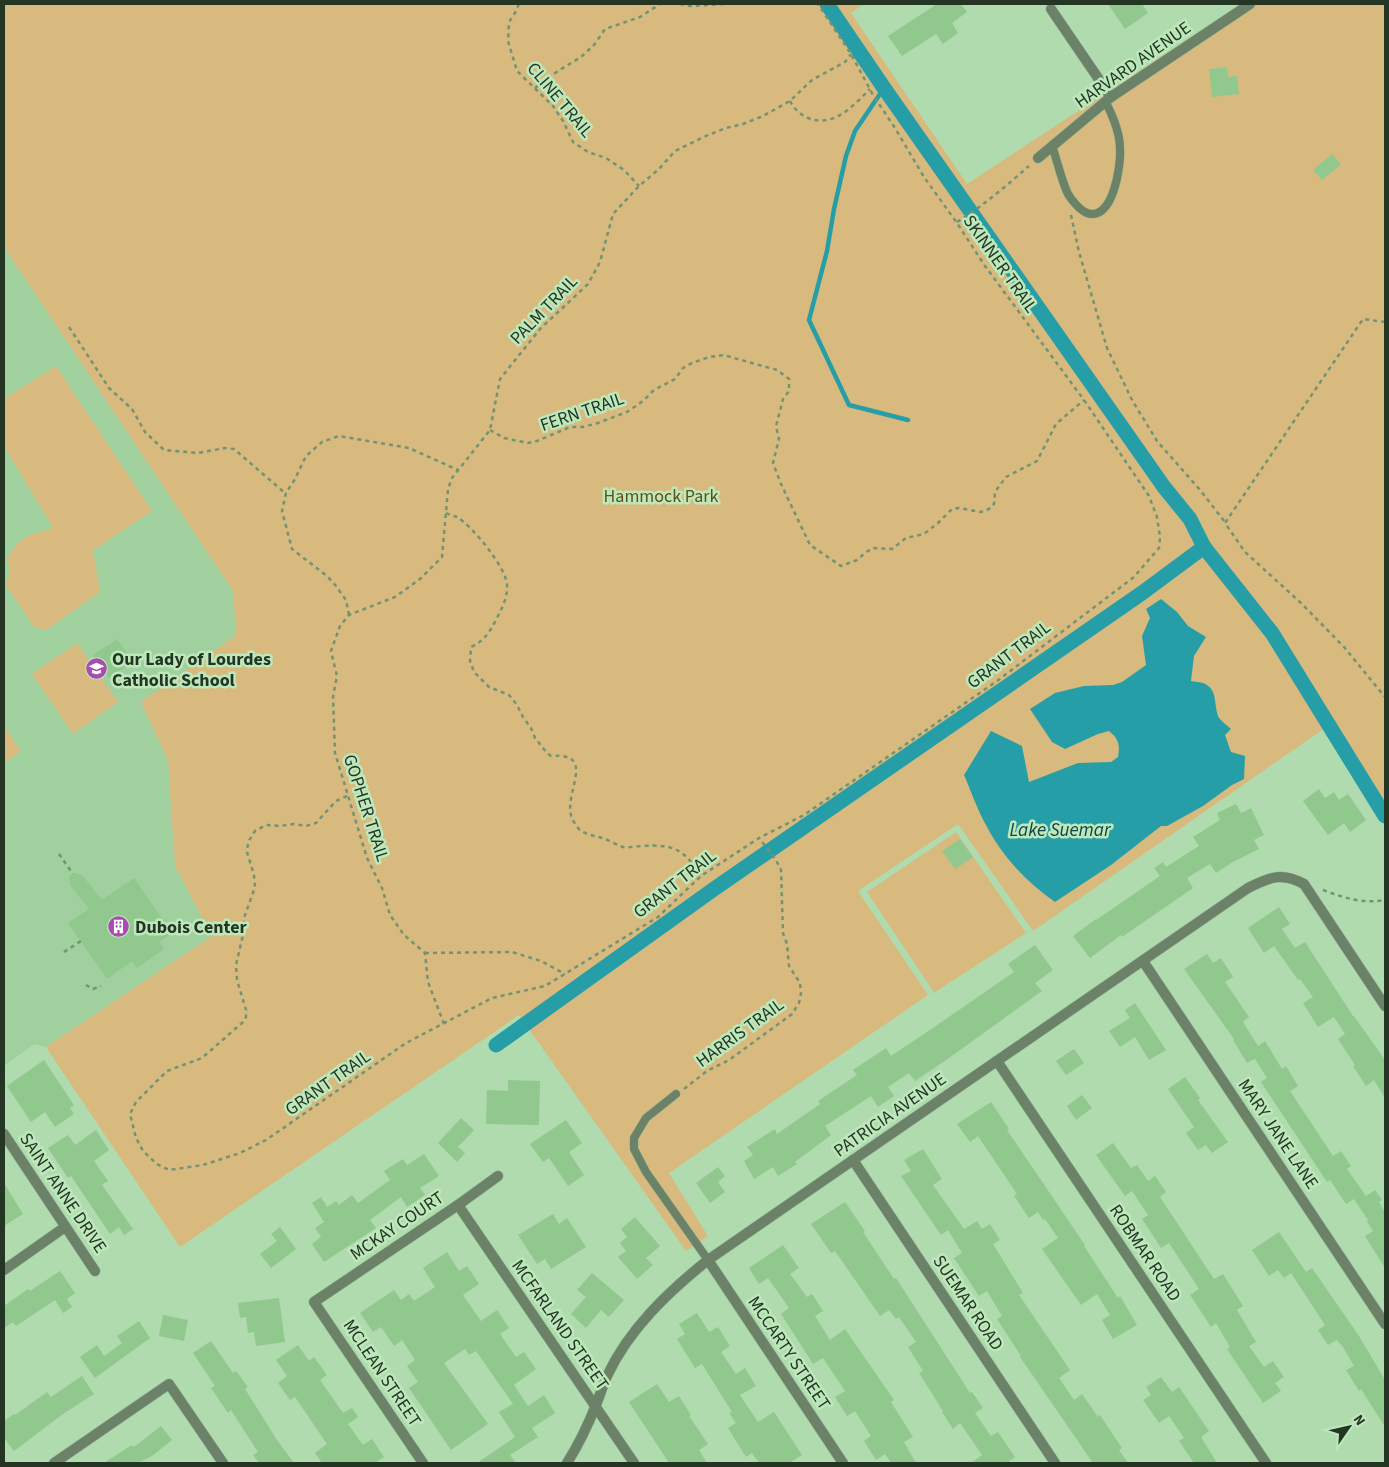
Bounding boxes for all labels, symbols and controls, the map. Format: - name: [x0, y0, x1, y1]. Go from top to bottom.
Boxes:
- street label: HARVARD AVENUE: [1070, 16, 1196, 114]
- street label: CLINE TRAIL: [521, 57, 599, 143]
- street label: SKINNER TRAIL: [957, 210, 1043, 318]
- street label: PALM TRAIL: [505, 270, 584, 350]
- street label: FERN TRAIL: [537, 386, 627, 438]
- park label: Hammock Park: [604, 484, 718, 509]
- street label: GRANT TRAIL: [962, 615, 1056, 695]
- place label: Our Lady of Lourdes Catholic School: [112, 647, 271, 693]
- school or university icon: Our Lady of Lourdes Catholic School: [84, 657, 108, 681]
- street label: GOPHER TRAIL: [337, 751, 395, 865]
- water label: Lake Suemar: [1010, 817, 1112, 844]
- street label: GRANT TRAIL: [628, 844, 722, 924]
- building icon: Dubois Center: [107, 915, 131, 939]
- place label: Dubois Center: [135, 915, 247, 940]
- street label: HARRIS TRAIL: [691, 992, 789, 1073]
- street label: GRANT TRAIL: [280, 1044, 376, 1122]
- street label: PATRICIA AVENUE: [829, 1067, 951, 1163]
- street label: MARY JANE LANE: [1232, 1074, 1324, 1194]
- street label: SAINT ANNE DRIVE: [14, 1128, 112, 1258]
- street label: MCKAY COURT: [345, 1185, 449, 1267]
- street label: ROBMAR ROAD: [1103, 1199, 1187, 1307]
- street label: SUEMAR ROAD: [927, 1250, 1009, 1356]
- street label: MCFARLAND STREET: [506, 1255, 615, 1396]
- street label: MCCARTY STREET: [742, 1291, 837, 1415]
- street label: MCLEAN STREET: [337, 1314, 427, 1432]
- north arrow: [1324, 1402, 1374, 1452]
- text: N: [1348, 1411, 1370, 1430]

